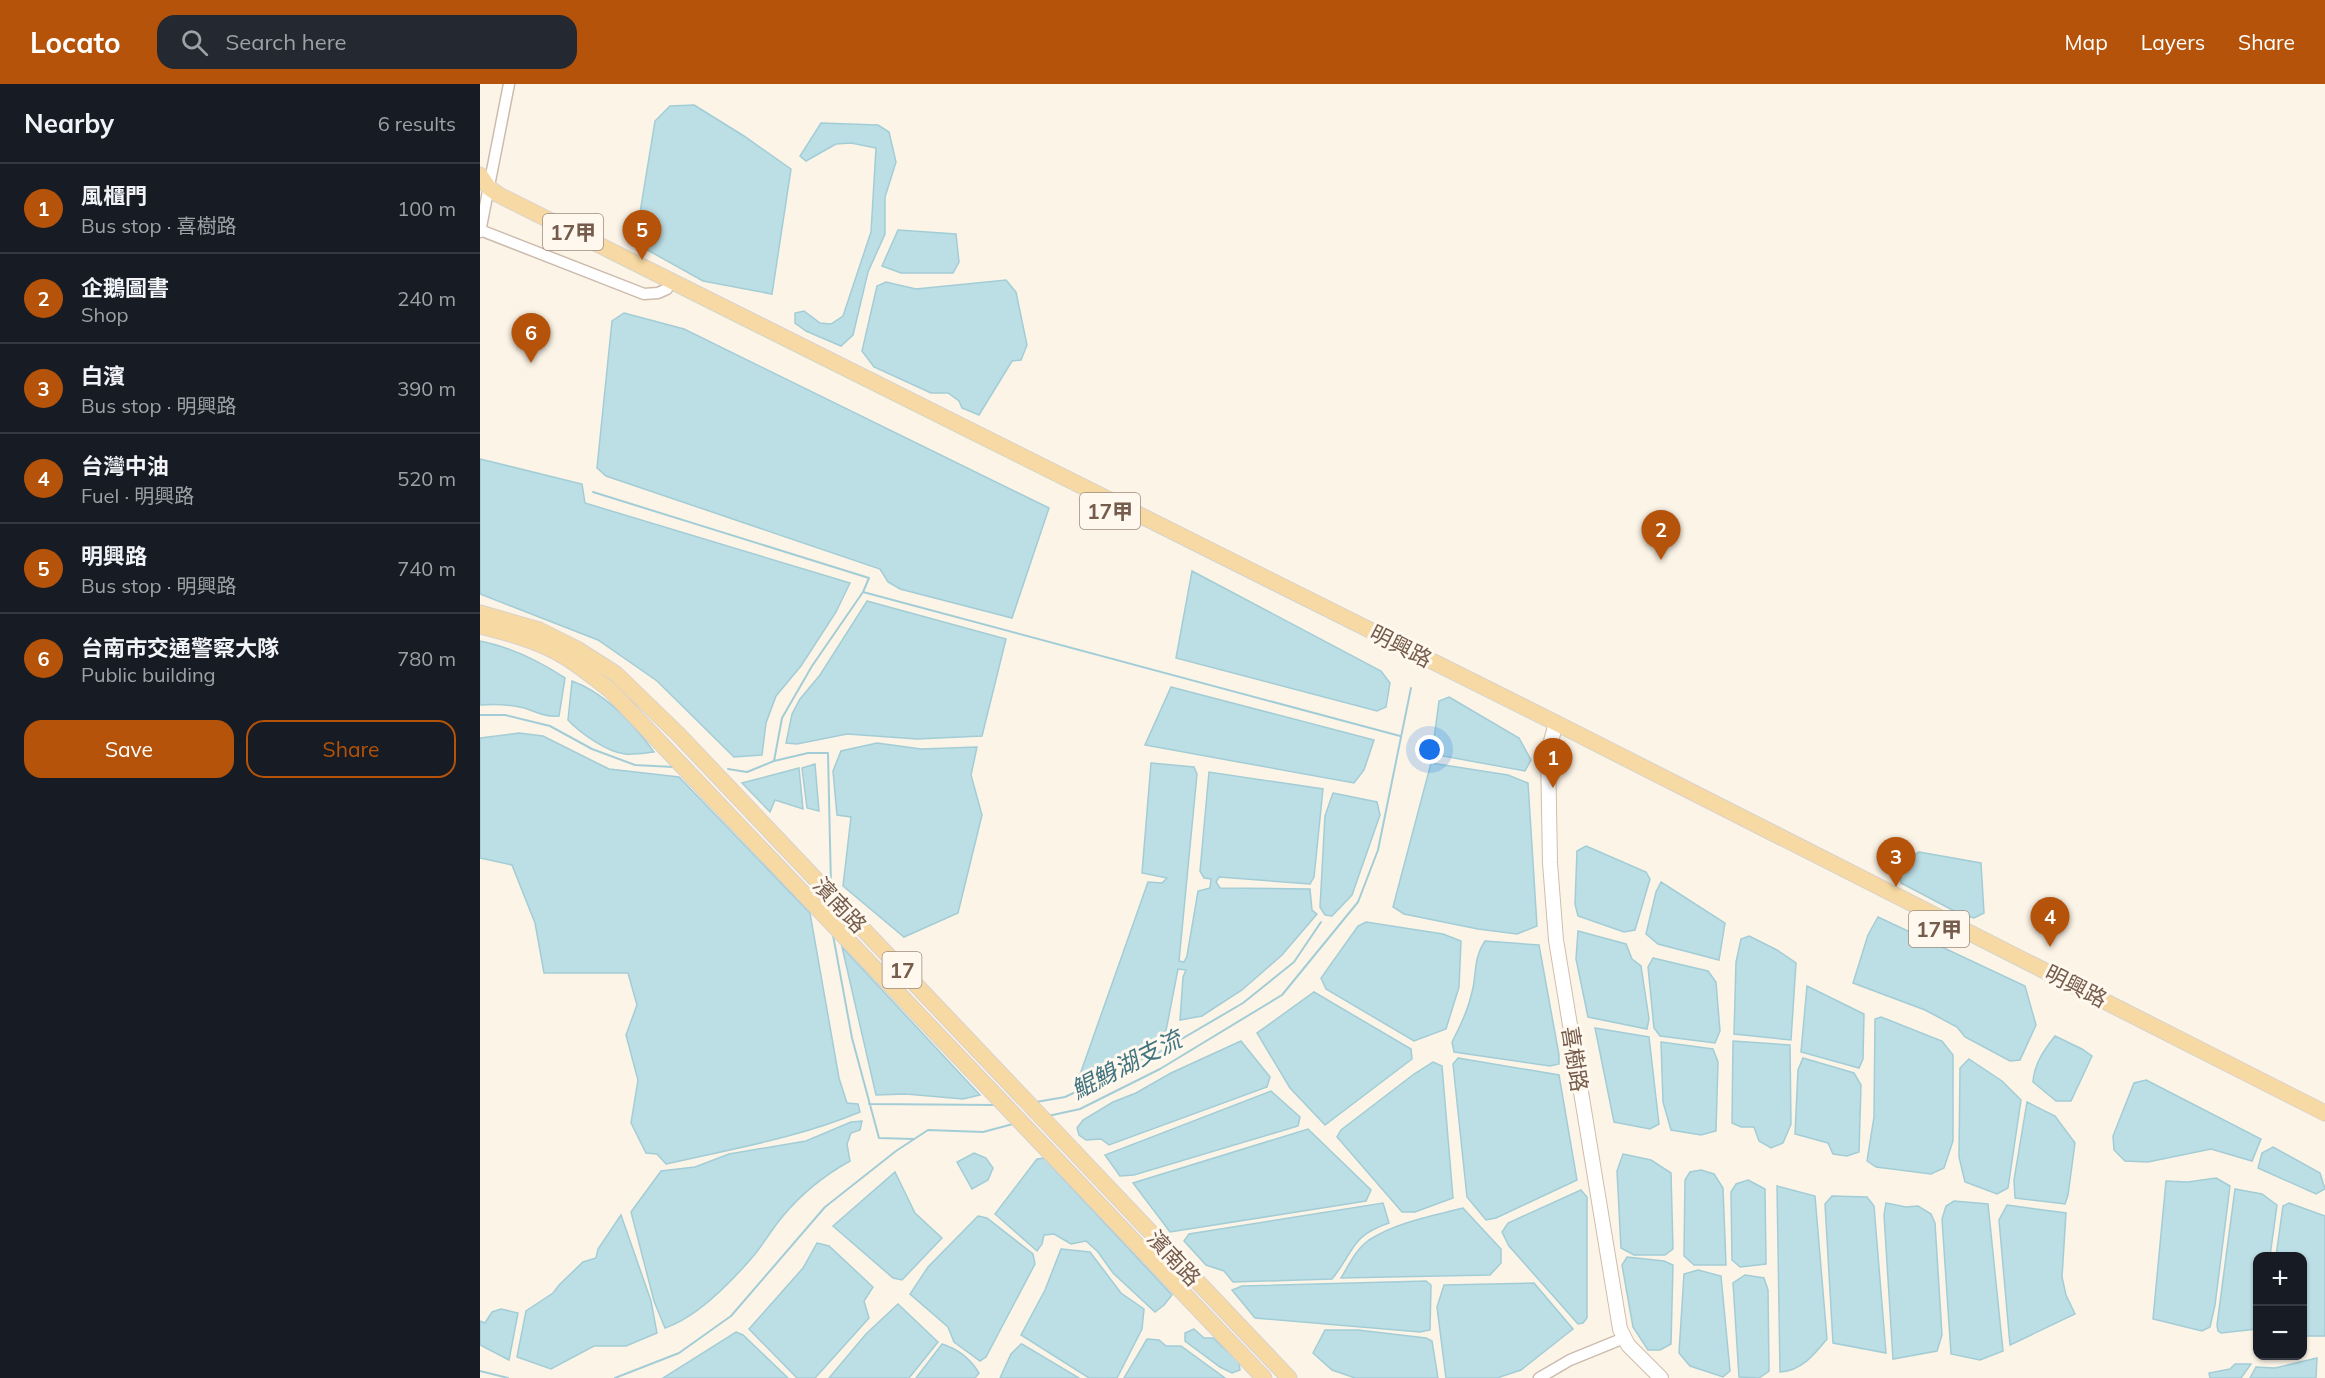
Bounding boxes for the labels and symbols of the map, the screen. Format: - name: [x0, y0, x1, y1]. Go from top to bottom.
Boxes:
- pin: 5: [622, 210, 662, 260]
- road number: 17甲: [543, 214, 603, 250]
- pin: 6: [512, 314, 550, 363]
- road number: 17甲: [1080, 493, 1140, 529]
- pin: 2: [1642, 510, 1680, 560]
- street label: 明興路: [1365, 619, 1437, 673]
- your location: [1415, 735, 1444, 764]
- pin: 1: [1534, 738, 1572, 788]
- pin: 3: [1876, 838, 1916, 887]
- street label: 濱南路: [807, 871, 873, 939]
- pin: 4: [2030, 898, 2070, 947]
- road number: 17甲: [1909, 911, 1969, 947]
- road number: 17: [882, 952, 922, 988]
- street label: 明興路: [2040, 959, 2112, 1013]
- water label: 鯤鯓湖支流: [1066, 1022, 1189, 1105]
- street label: 喜樹路: [1556, 1024, 1594, 1094]
- street label: 濱南路: [1141, 1224, 1207, 1292]

